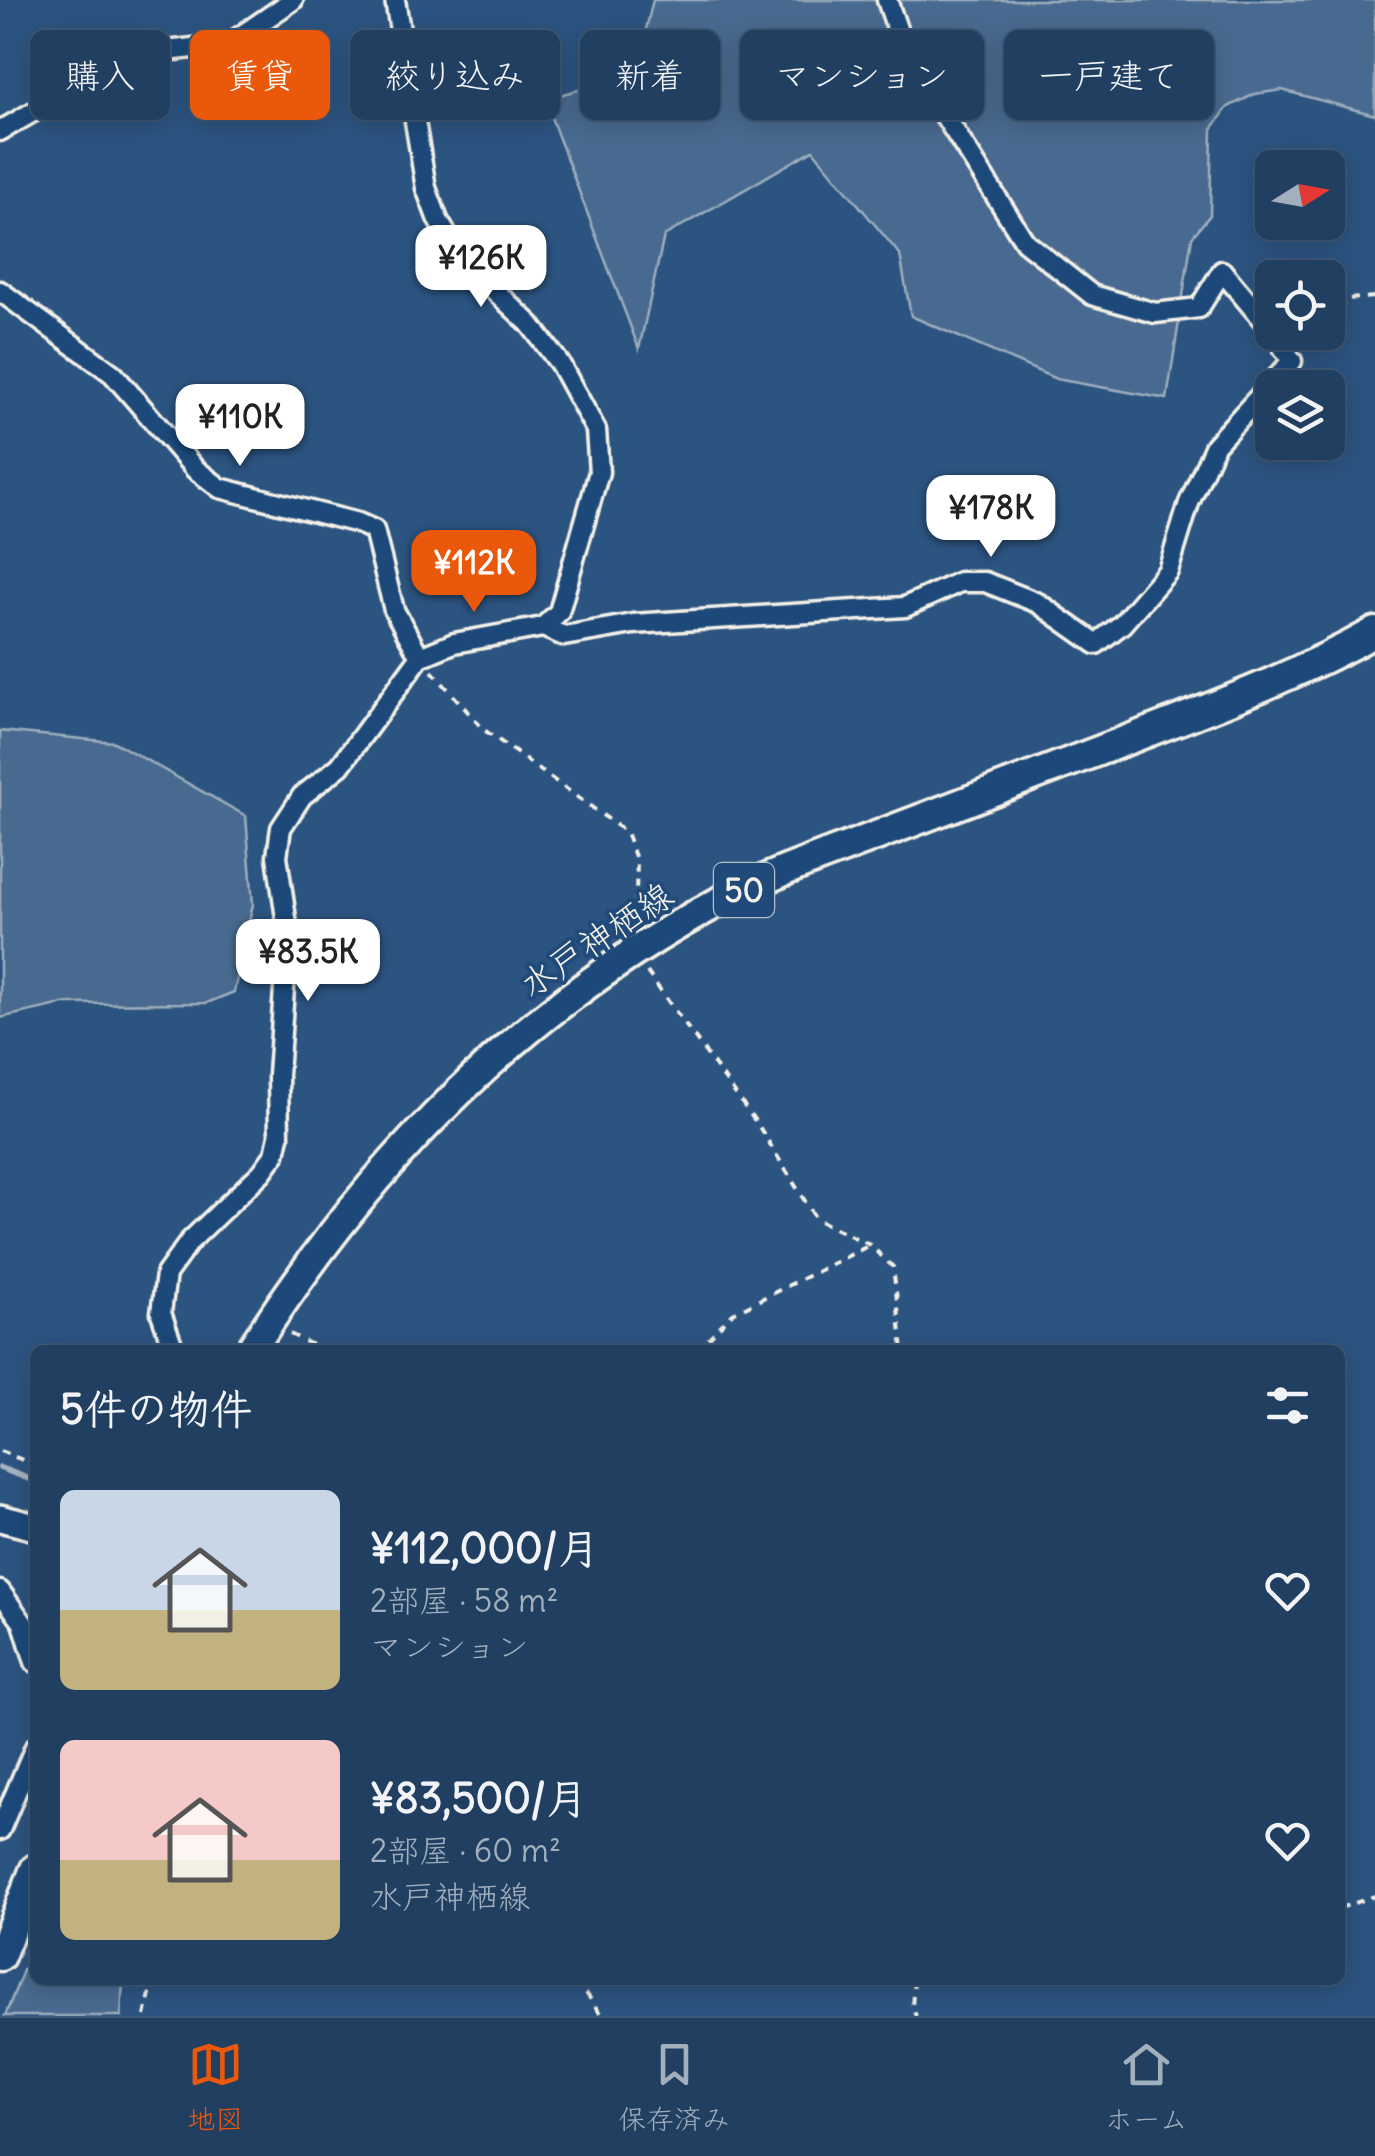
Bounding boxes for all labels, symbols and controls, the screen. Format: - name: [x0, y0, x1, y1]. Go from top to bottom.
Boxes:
- chip: 購入: [30, 30, 170, 120]
- chip: 賃貸: [190, 30, 330, 120]
- chip: 絞り込み: [350, 30, 560, 120]
- chip: 新着: [580, 30, 720, 120]
- chip: マンション: [740, 30, 984, 120]
- chip: 一戸建て: [1004, 30, 1214, 120]
- north arrow: [1255, 150, 1345, 240]
- map controls: [1255, 150, 1345, 460]
- pin: ¥126K: [411, 225, 551, 310]
- text: ¥126K: [437, 237, 525, 278]
- button: locate: [1255, 260, 1345, 350]
- button: layers: [1255, 370, 1345, 460]
- pin: ¥110K: [170, 384, 310, 469]
- text: ¥110K: [198, 396, 282, 437]
- pin: ¥178K: [921, 475, 1061, 560]
- text: ¥178K: [948, 487, 1034, 528]
- pin: ¥112K: [404, 530, 544, 615]
- text: ¥112K: [433, 542, 515, 583]
- road number: 50: [714, 863, 774, 917]
- street label: 水戸神栖線: [511, 872, 681, 1006]
- pin: ¥83.5K: [227, 919, 389, 1004]
- text: ¥83.5K: [258, 931, 358, 972]
- icon: filters: [1260, 1378, 1315, 1433]
- text: 5件の物件: [60, 1383, 252, 1435]
- text: ¥112,000/月: [370, 1522, 599, 1574]
- icon: home: [140, 1530, 260, 1650]
- icon: heart: [1260, 1563, 1315, 1618]
- text: 2部屋 · 58 m²: [370, 1580, 558, 1621]
- text: マンション: [370, 1626, 529, 1667]
- text: ¥83,500/月: [370, 1772, 588, 1824]
- icon: home: [140, 1780, 260, 1900]
- icon: heart: [1260, 1813, 1315, 1868]
- text: 2部屋 · 60 m²: [370, 1830, 561, 1871]
- text: 水戸神栖線: [370, 1876, 530, 1917]
- tab: 地図: [187, 2037, 243, 2137]
- tab: 保存済み: [618, 2037, 730, 2137]
- tab: ホーム: [1105, 2037, 1188, 2137]

